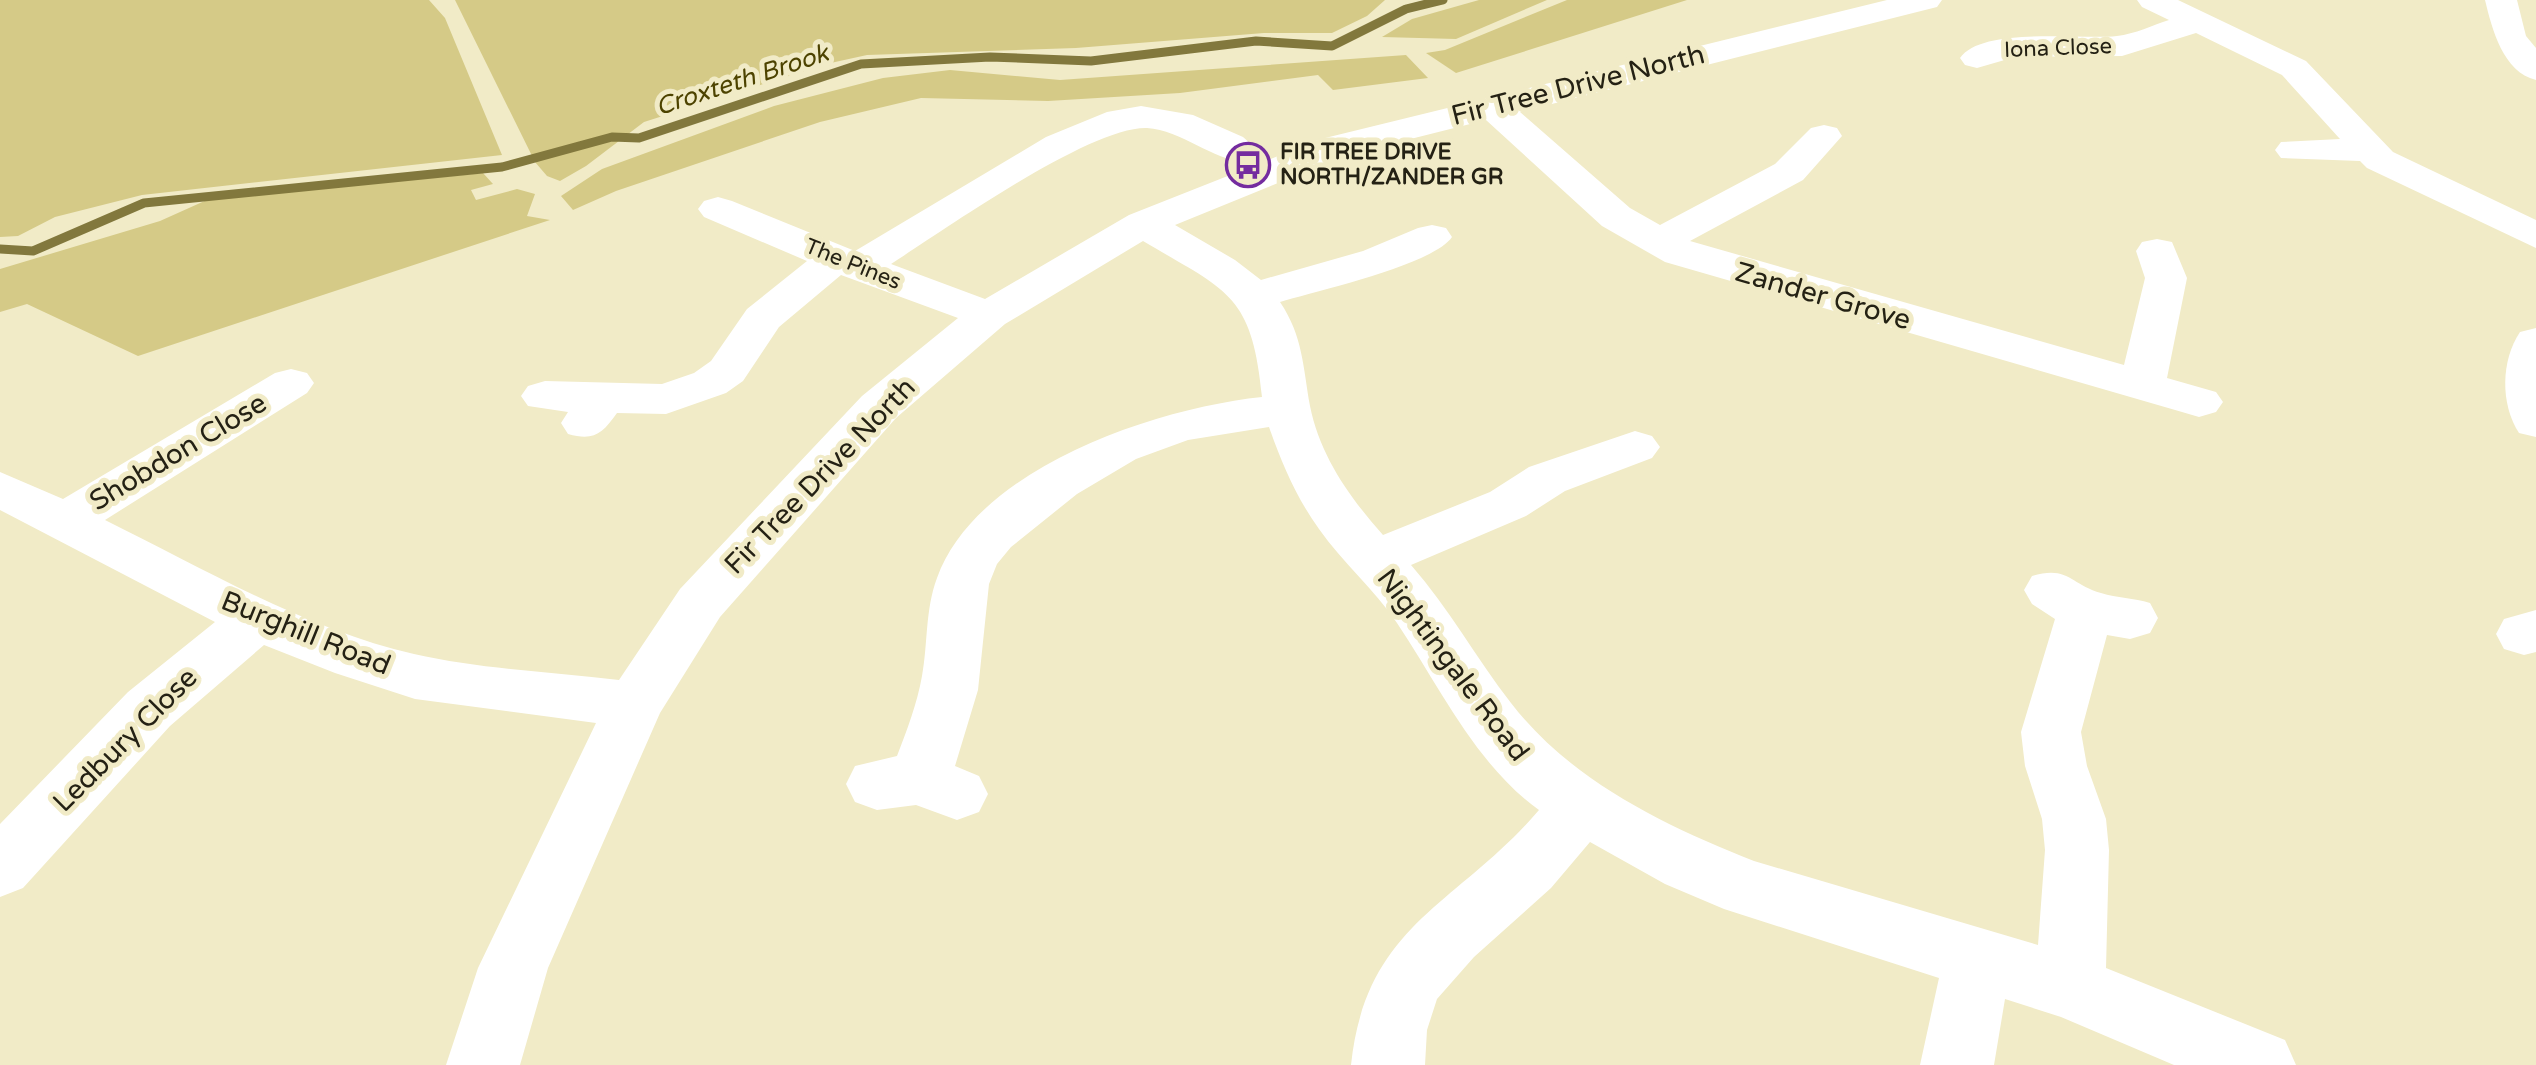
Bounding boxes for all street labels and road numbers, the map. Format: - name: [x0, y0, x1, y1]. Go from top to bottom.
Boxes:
- street label: Iona Close: [2004, 33, 2112, 63]
- street label: Fir Tree Drive North: [1448, 37, 1708, 133]
- street label: The Pines: [801, 233, 905, 295]
- street label: Zander Grove: [1731, 255, 1915, 337]
- street label: Fir Tree Drive North: [717, 371, 923, 581]
- street label: Shobdon Close: [83, 386, 273, 518]
- street label: Nightingale Road: [1370, 562, 1536, 768]
- street label: Burghill Road: [216, 584, 396, 682]
- street label: Ledbury Close: [46, 661, 204, 819]

